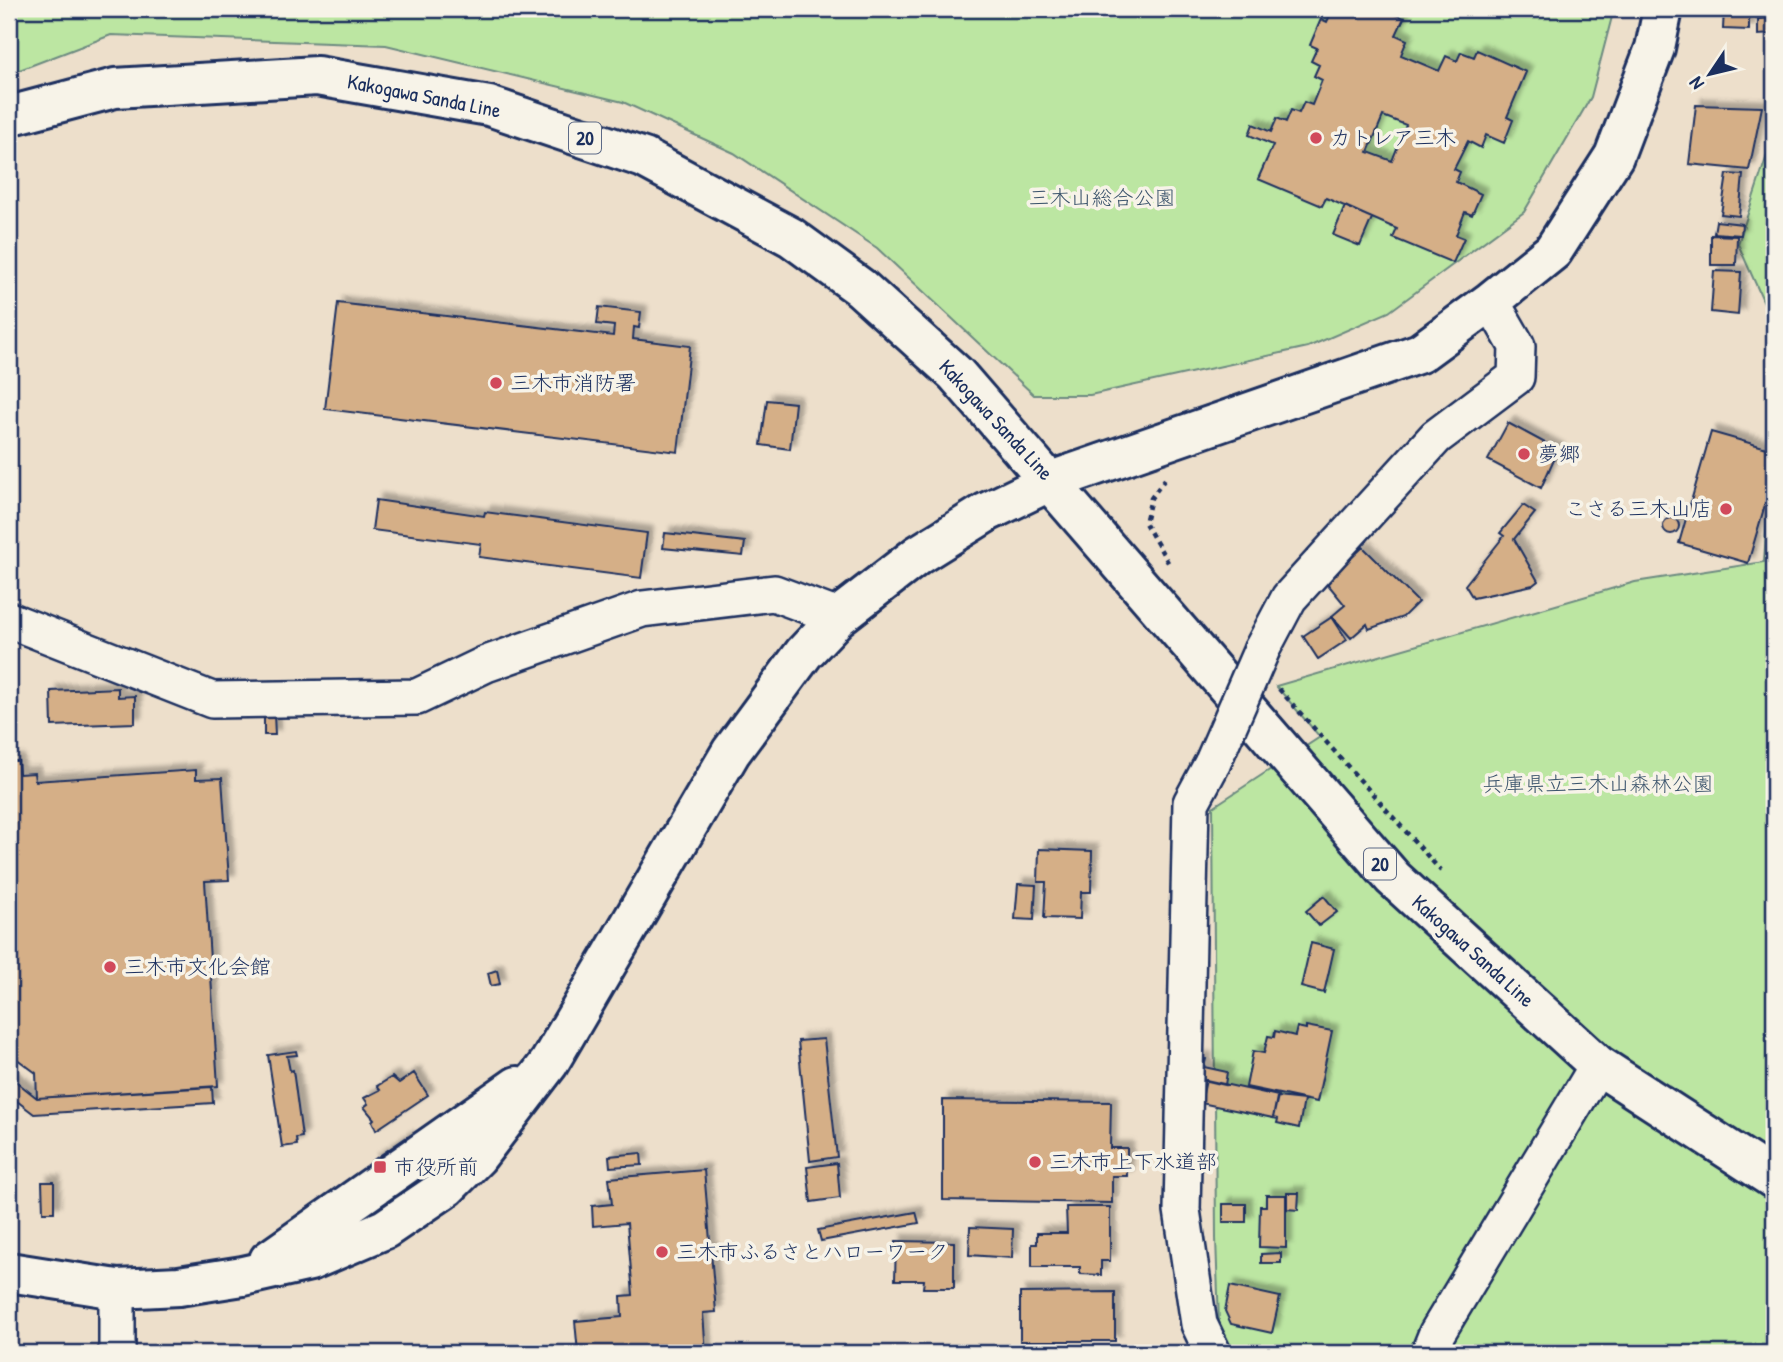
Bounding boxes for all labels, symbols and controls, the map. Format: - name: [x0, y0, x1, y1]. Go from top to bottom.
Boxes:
- north arrow: [1674, 38, 1744, 108]
- street label: Kakogawa Sanda Line: [345, 66, 503, 125]
- text: N: [1683, 72, 1710, 95]
- road number: 20: [569, 122, 601, 154]
- place label: カトレア三木: [1330, 123, 1456, 152]
- marker: カトレア三木: [1308, 130, 1324, 146]
- park label: 三木山総合公園: [1029, 183, 1176, 212]
- street label: Kakogawa Sanda Line: [933, 353, 1060, 487]
- place label: 三木市消防署: [510, 368, 636, 397]
- marker: 三木市消防署: [488, 375, 504, 391]
- place label: 夢郷: [1538, 439, 1580, 468]
- marker: 夢郷: [1516, 446, 1532, 462]
- place label: こさる三木山店: [1565, 494, 1712, 523]
- marker: こさる三木山店: [1718, 501, 1734, 517]
- park label: 兵庫県立三木山森林公園: [1483, 769, 1714, 798]
- road number: 20: [1364, 848, 1396, 880]
- street label: Kakogawa Sanda Line: [1406, 888, 1541, 1014]
- place label: 三木市文化会館: [124, 952, 271, 981]
- marker: 三木市文化会館: [102, 959, 118, 975]
- place label: 三木市上下水道部: [1049, 1147, 1217, 1176]
- place label: 市役所前: [394, 1152, 478, 1181]
- marker: 三木市上下水道部: [1027, 1154, 1043, 1170]
- marker: 市役所前: [372, 1159, 388, 1175]
- place label: 三木市ふるさとハローワーク: [676, 1237, 948, 1266]
- marker: 三木市ふるさとハローワーク: [654, 1244, 670, 1260]

